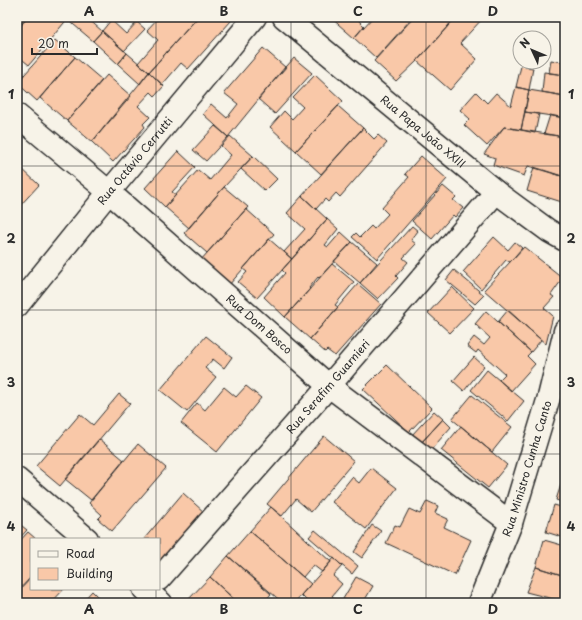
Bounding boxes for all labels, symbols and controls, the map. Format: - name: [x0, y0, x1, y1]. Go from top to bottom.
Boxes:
- text: A: [84, 1, 94, 20]
- text: B: [220, 1, 229, 20]
- text: C: [353, 1, 363, 20]
- text: D: [488, 1, 498, 20]
- scale bar: [32, 30, 97, 56]
- north arrow: [512, 30, 552, 70]
- text: N: [515, 33, 534, 52]
- text: 20 m: [38, 34, 69, 52]
- text: 1: [8, 84, 14, 103]
- text: 1: [568, 84, 574, 103]
- street label: Rua Papa João XXIII: [377, 91, 469, 171]
- street label: Rua Octávio Cerrutti: [93, 113, 176, 208]
- text: 2: [6, 228, 16, 247]
- text: 2: [566, 228, 576, 247]
- street label: Rua Dom Bosco: [223, 290, 296, 358]
- street label: Rua Serafim Guarnieri: [282, 336, 373, 437]
- text: 3: [7, 372, 16, 391]
- text: 3: [567, 372, 576, 391]
- street label: Rua Ministro Cunha Canto: [497, 398, 555, 539]
- text: 4: [7, 516, 16, 535]
- text: 4: [567, 516, 576, 535]
- legend: [30, 538, 160, 590]
- text: Road: [66, 544, 95, 562]
- text: Building: [66, 564, 113, 582]
- text: A: [84, 599, 94, 618]
- text: B: [220, 599, 229, 618]
- text: C: [353, 599, 363, 618]
- text: D: [488, 599, 498, 618]

